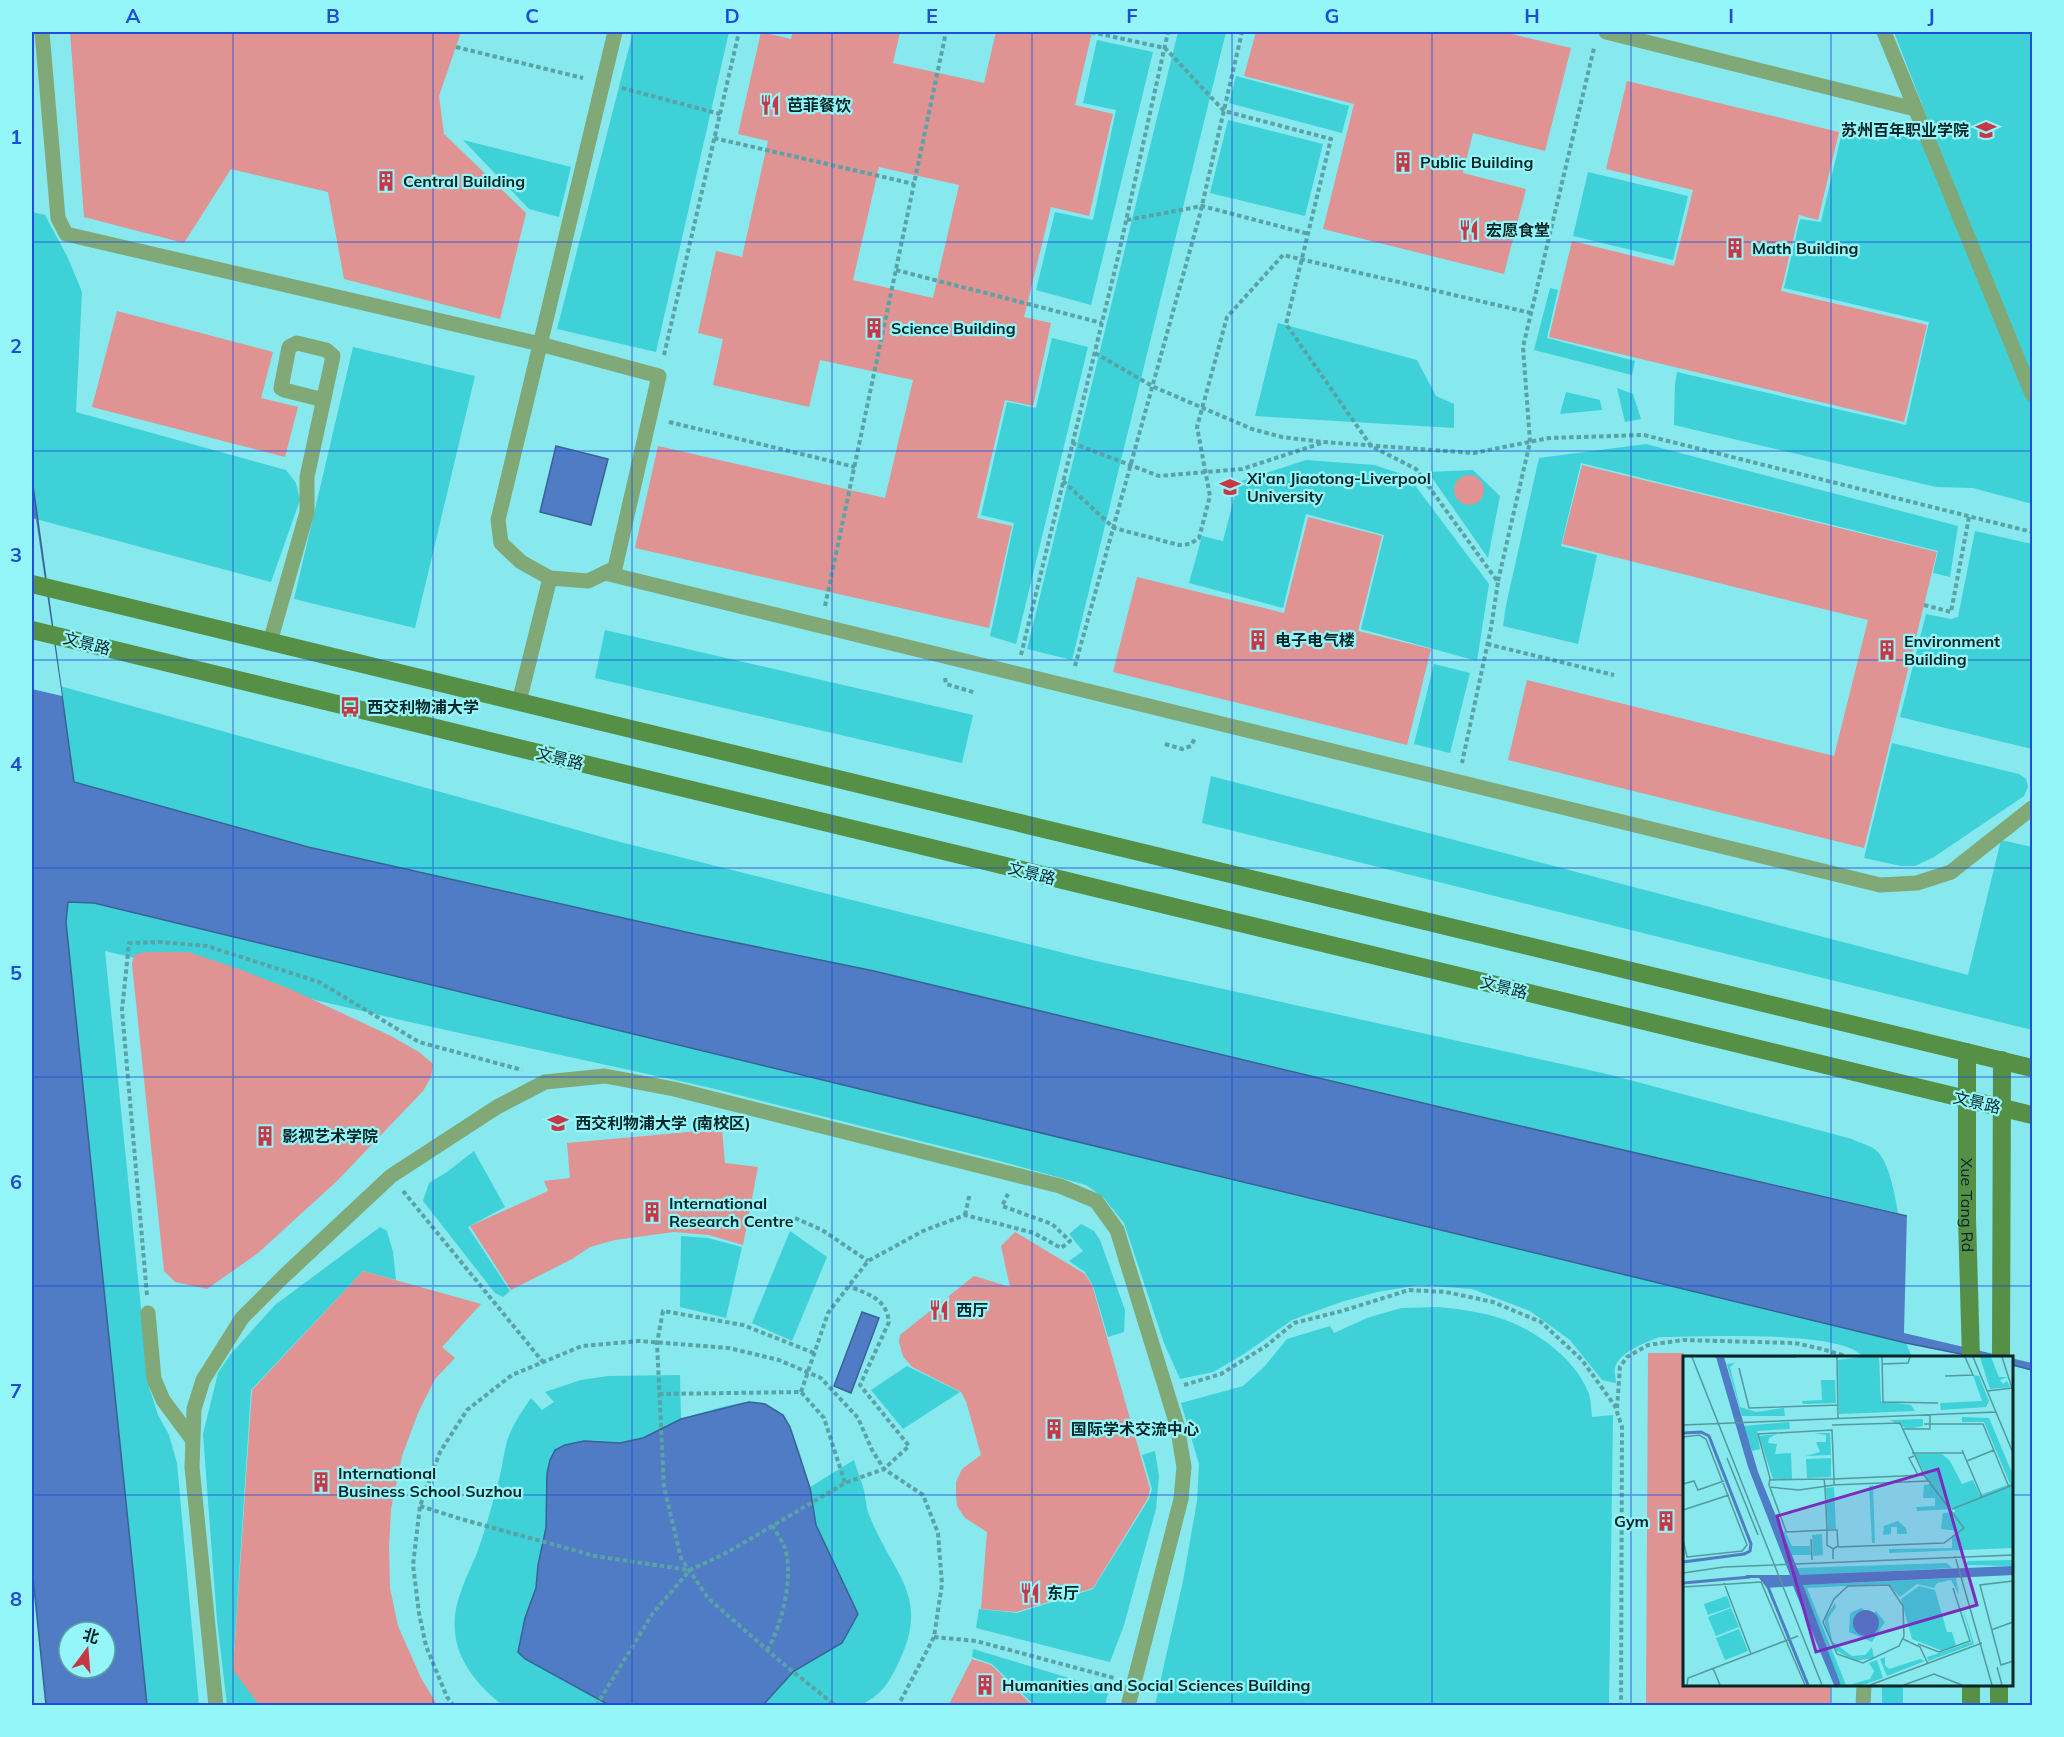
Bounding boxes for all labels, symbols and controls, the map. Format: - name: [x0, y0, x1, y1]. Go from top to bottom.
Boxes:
- text: A: [126, 3, 141, 28]
- text: B: [326, 3, 340, 28]
- text: C: [525, 3, 539, 28]
- text: D: [724, 3, 740, 28]
- text: E: [926, 3, 938, 28]
- text: F: [1126, 3, 1138, 28]
- text: G: [1325, 3, 1339, 28]
- text: H: [1524, 3, 1540, 28]
- text: I: [1728, 3, 1734, 28]
- text: J: [1927, 3, 1935, 28]
- restaurant icon: 芭菲餐饮: [758, 93, 782, 117]
- place label: 芭菲餐饮: [787, 95, 851, 115]
- school or university icon: 苏州百年职业学院: [1974, 118, 1998, 142]
- place label: 苏州百年职业学院: [1841, 120, 1969, 140]
- text: 1: [10, 124, 22, 149]
- building icon: Public Building: [1391, 150, 1415, 174]
- place label: Public Building: [1420, 152, 1533, 172]
- building icon: Central Building: [374, 169, 398, 193]
- place label: Central Building: [403, 171, 525, 191]
- restaurant icon: 宏愿食堂: [1457, 218, 1481, 242]
- place label: 宏愿食堂: [1486, 220, 1550, 240]
- building icon: Math Building: [1723, 236, 1747, 260]
- place label: Math Building: [1752, 238, 1859, 258]
- building icon: Science Building: [862, 316, 886, 340]
- place label: Science Building: [891, 318, 1016, 338]
- text: 2: [10, 333, 22, 358]
- place label: Xi'an Jiaotong-Liverpool University: [1246, 468, 1431, 506]
- school or university icon: Xi'an Jiaotong-Liverpool University: [1218, 475, 1242, 499]
- text: 3: [10, 542, 22, 567]
- street label: 文景路: [61, 627, 113, 659]
- building icon: 电子电气楼: [1246, 628, 1270, 652]
- place label: 电子电气楼: [1275, 630, 1355, 650]
- place label: Environment Building: [1904, 631, 2000, 669]
- building icon: Environment Building: [1875, 638, 1899, 662]
- bus stop icon: 西交利物浦大学: [338, 695, 362, 719]
- place label: 西交利物浦大学: [367, 697, 479, 717]
- street label: 文景路: [534, 742, 586, 774]
- text: 4: [10, 751, 22, 776]
- street label: 文景路: [1006, 857, 1058, 889]
- text: 5: [10, 960, 22, 985]
- street label: 文景路: [1478, 971, 1530, 1003]
- street label: 文景路: [1951, 1087, 2003, 1117]
- school or university icon: 西交利物浦大学 (南校区): [546, 1111, 570, 1135]
- place label: 西交利物浦大学 (南校区): [575, 1113, 751, 1133]
- building icon: 影视艺术学院: [253, 1124, 277, 1148]
- place label: 影视艺术学院: [282, 1126, 378, 1146]
- street label: Xue Tang Rd: [1957, 1158, 1978, 1252]
- text: 6: [10, 1169, 22, 1194]
- place label: International Research Centre: [669, 1193, 794, 1231]
- building icon: International Research Centre: [640, 1200, 664, 1224]
- restaurant icon: 西厅: [927, 1298, 951, 1322]
- place label: 西厅: [956, 1300, 988, 1320]
- inset map: [1683, 1356, 2013, 1686]
- text: 7: [10, 1378, 22, 1403]
- building icon: 国际学术交流中心: [1042, 1417, 1066, 1441]
- place label: 国际学术交流中心: [1071, 1419, 1199, 1439]
- place label: International Business School Suzhou: [338, 1463, 522, 1501]
- building icon: International Business School Suzhou: [309, 1470, 333, 1494]
- building icon: Gym: [1654, 1509, 1678, 1533]
- place label: Gym: [1614, 1511, 1649, 1531]
- restaurant icon: 东厅: [1018, 1581, 1042, 1605]
- place label: 东厅: [1047, 1583, 1079, 1603]
- text: 8: [10, 1586, 22, 1611]
- north arrow: [57, 1620, 117, 1680]
- text: 北: [81, 1624, 102, 1647]
- building icon: Humanities and Social Sciences Building: [973, 1673, 997, 1697]
- place label: Humanities and Social Sciences Building: [1002, 1675, 1311, 1695]

